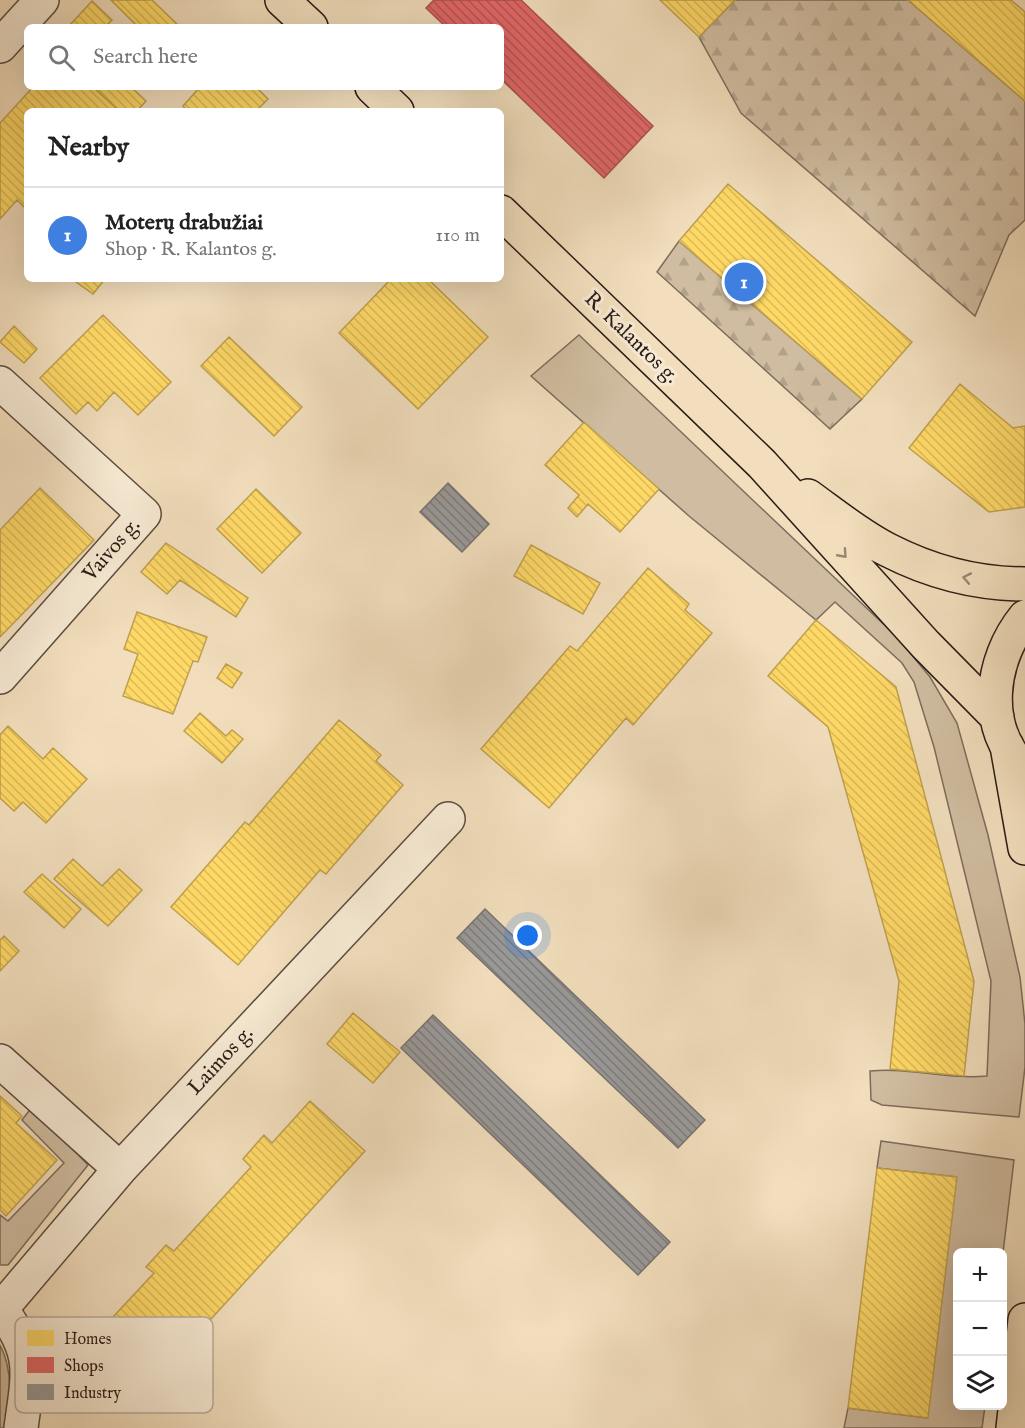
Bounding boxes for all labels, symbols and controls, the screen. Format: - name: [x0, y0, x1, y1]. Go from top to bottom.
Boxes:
- search box: [24, 24, 504, 90]
- icon: search: [45, 41, 78, 74]
- text: Search here: [93, 43, 198, 71]
- text: Nearby: [48, 131, 129, 164]
- text: Moterų drabužiai: [105, 209, 263, 237]
- text: 1: [64, 223, 71, 248]
- text: 110 m: [436, 223, 480, 248]
- text: Shop · R. Kalantos g.: [105, 237, 276, 262]
- pin: 1: [724, 260, 764, 304]
- street label: R. Kalantos g.: [578, 286, 684, 390]
- street label: Vaivos g.: [77, 513, 147, 588]
- one-way arrow: [836, 547, 847, 558]
- one-way arrow: [962, 573, 972, 585]
- your location: [513, 921, 542, 950]
- street label: Laimos g.: [182, 1021, 260, 1101]
- map controls: [953, 1248, 1007, 1410]
- button: +: [953, 1248, 1007, 1302]
- button: −: [953, 1302, 1007, 1356]
- legend: [15, 1317, 213, 1413]
- text: Homes: [64, 1330, 112, 1350]
- button: layers: [953, 1356, 1007, 1410]
- text: Shops: [64, 1357, 104, 1377]
- text: Industry: [64, 1384, 121, 1404]

